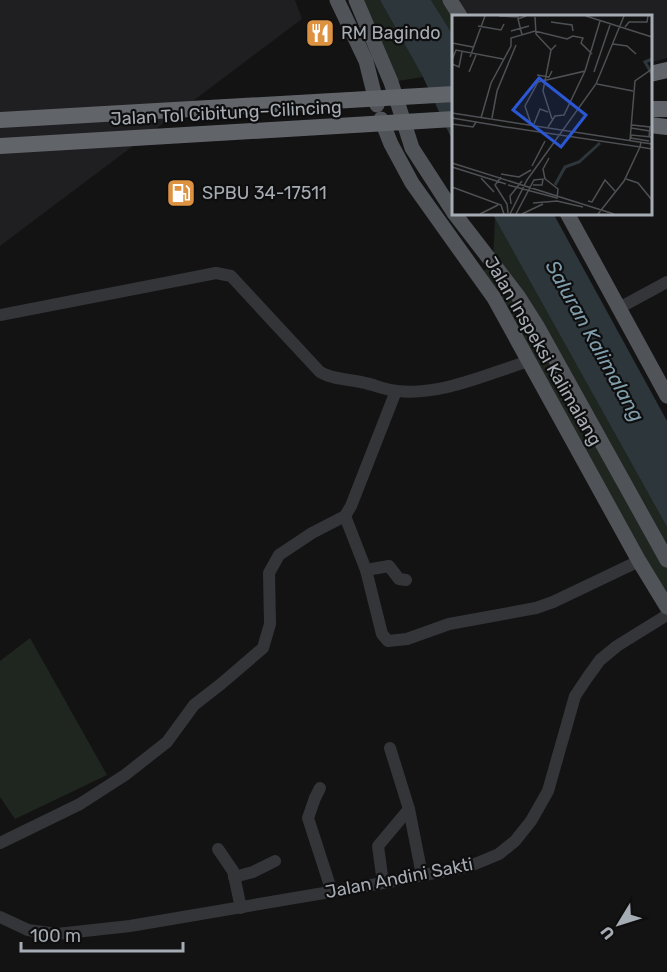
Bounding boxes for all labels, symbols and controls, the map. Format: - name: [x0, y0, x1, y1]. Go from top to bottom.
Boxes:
- inset map: [452, 15, 652, 214]
- restaurant icon: RM Bagindo: [304, 17, 336, 49]
- place label: RM Bagindo: [341, 22, 441, 44]
- street label: Jalan Tol Cibitung–Cilincing: [110, 96, 342, 130]
- fuel station icon: SPBU 34-17511: [165, 177, 197, 209]
- place label: SPBU 34-17511: [202, 182, 327, 204]
- street label: Jalan Inspeksi Kalimalang: [480, 252, 606, 450]
- water label: Saluran Kalimalang: [541, 256, 649, 426]
- street label: Jalan Andini Sakti: [323, 853, 475, 903]
- north arrow: [589, 894, 649, 954]
- scale bar: [21, 915, 183, 953]
- text: U: [597, 923, 619, 943]
- text: 100 m: [30, 925, 81, 947]

